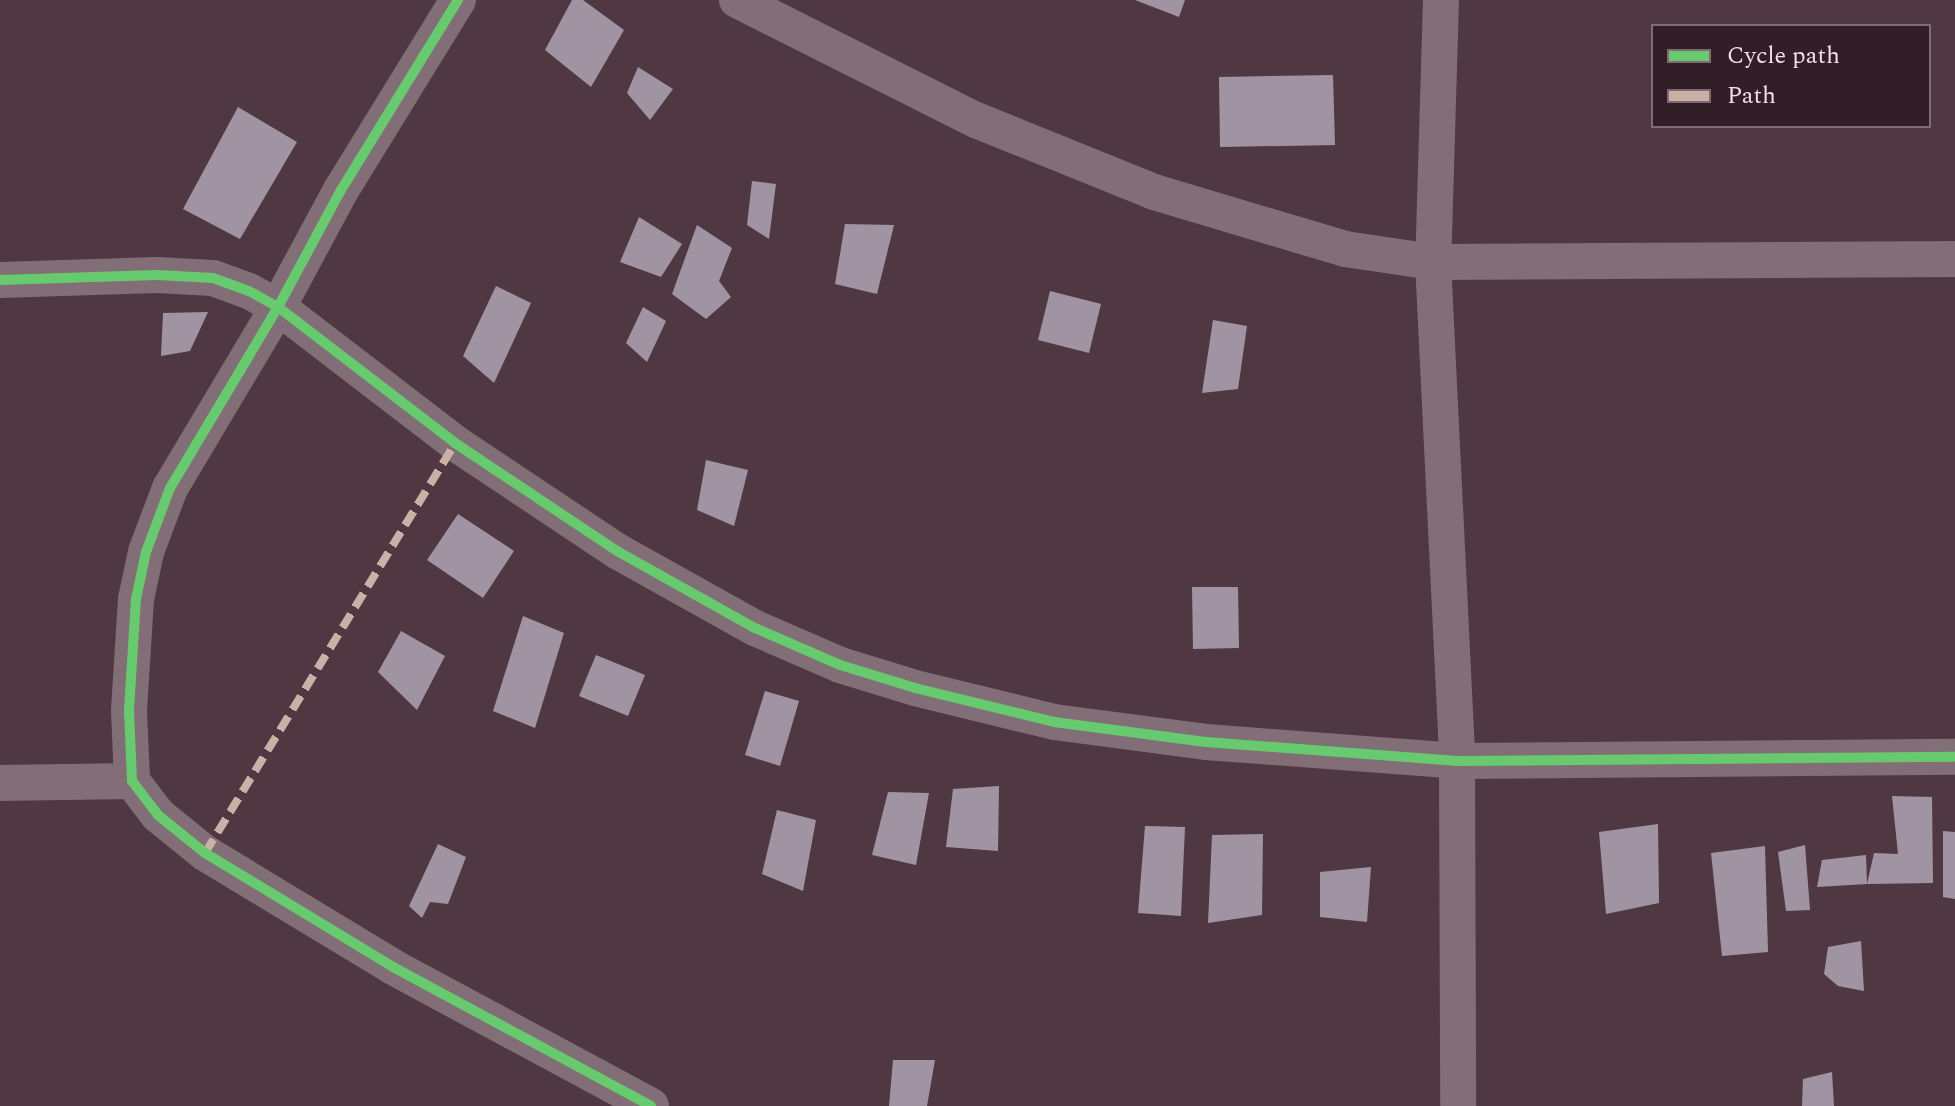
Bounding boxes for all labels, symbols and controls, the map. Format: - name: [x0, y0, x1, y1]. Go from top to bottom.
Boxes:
- legend: [1651, 24, 1931, 128]
- text: Cycle path: [1727, 38, 1840, 74]
- text: Path: [1727, 78, 1776, 114]

